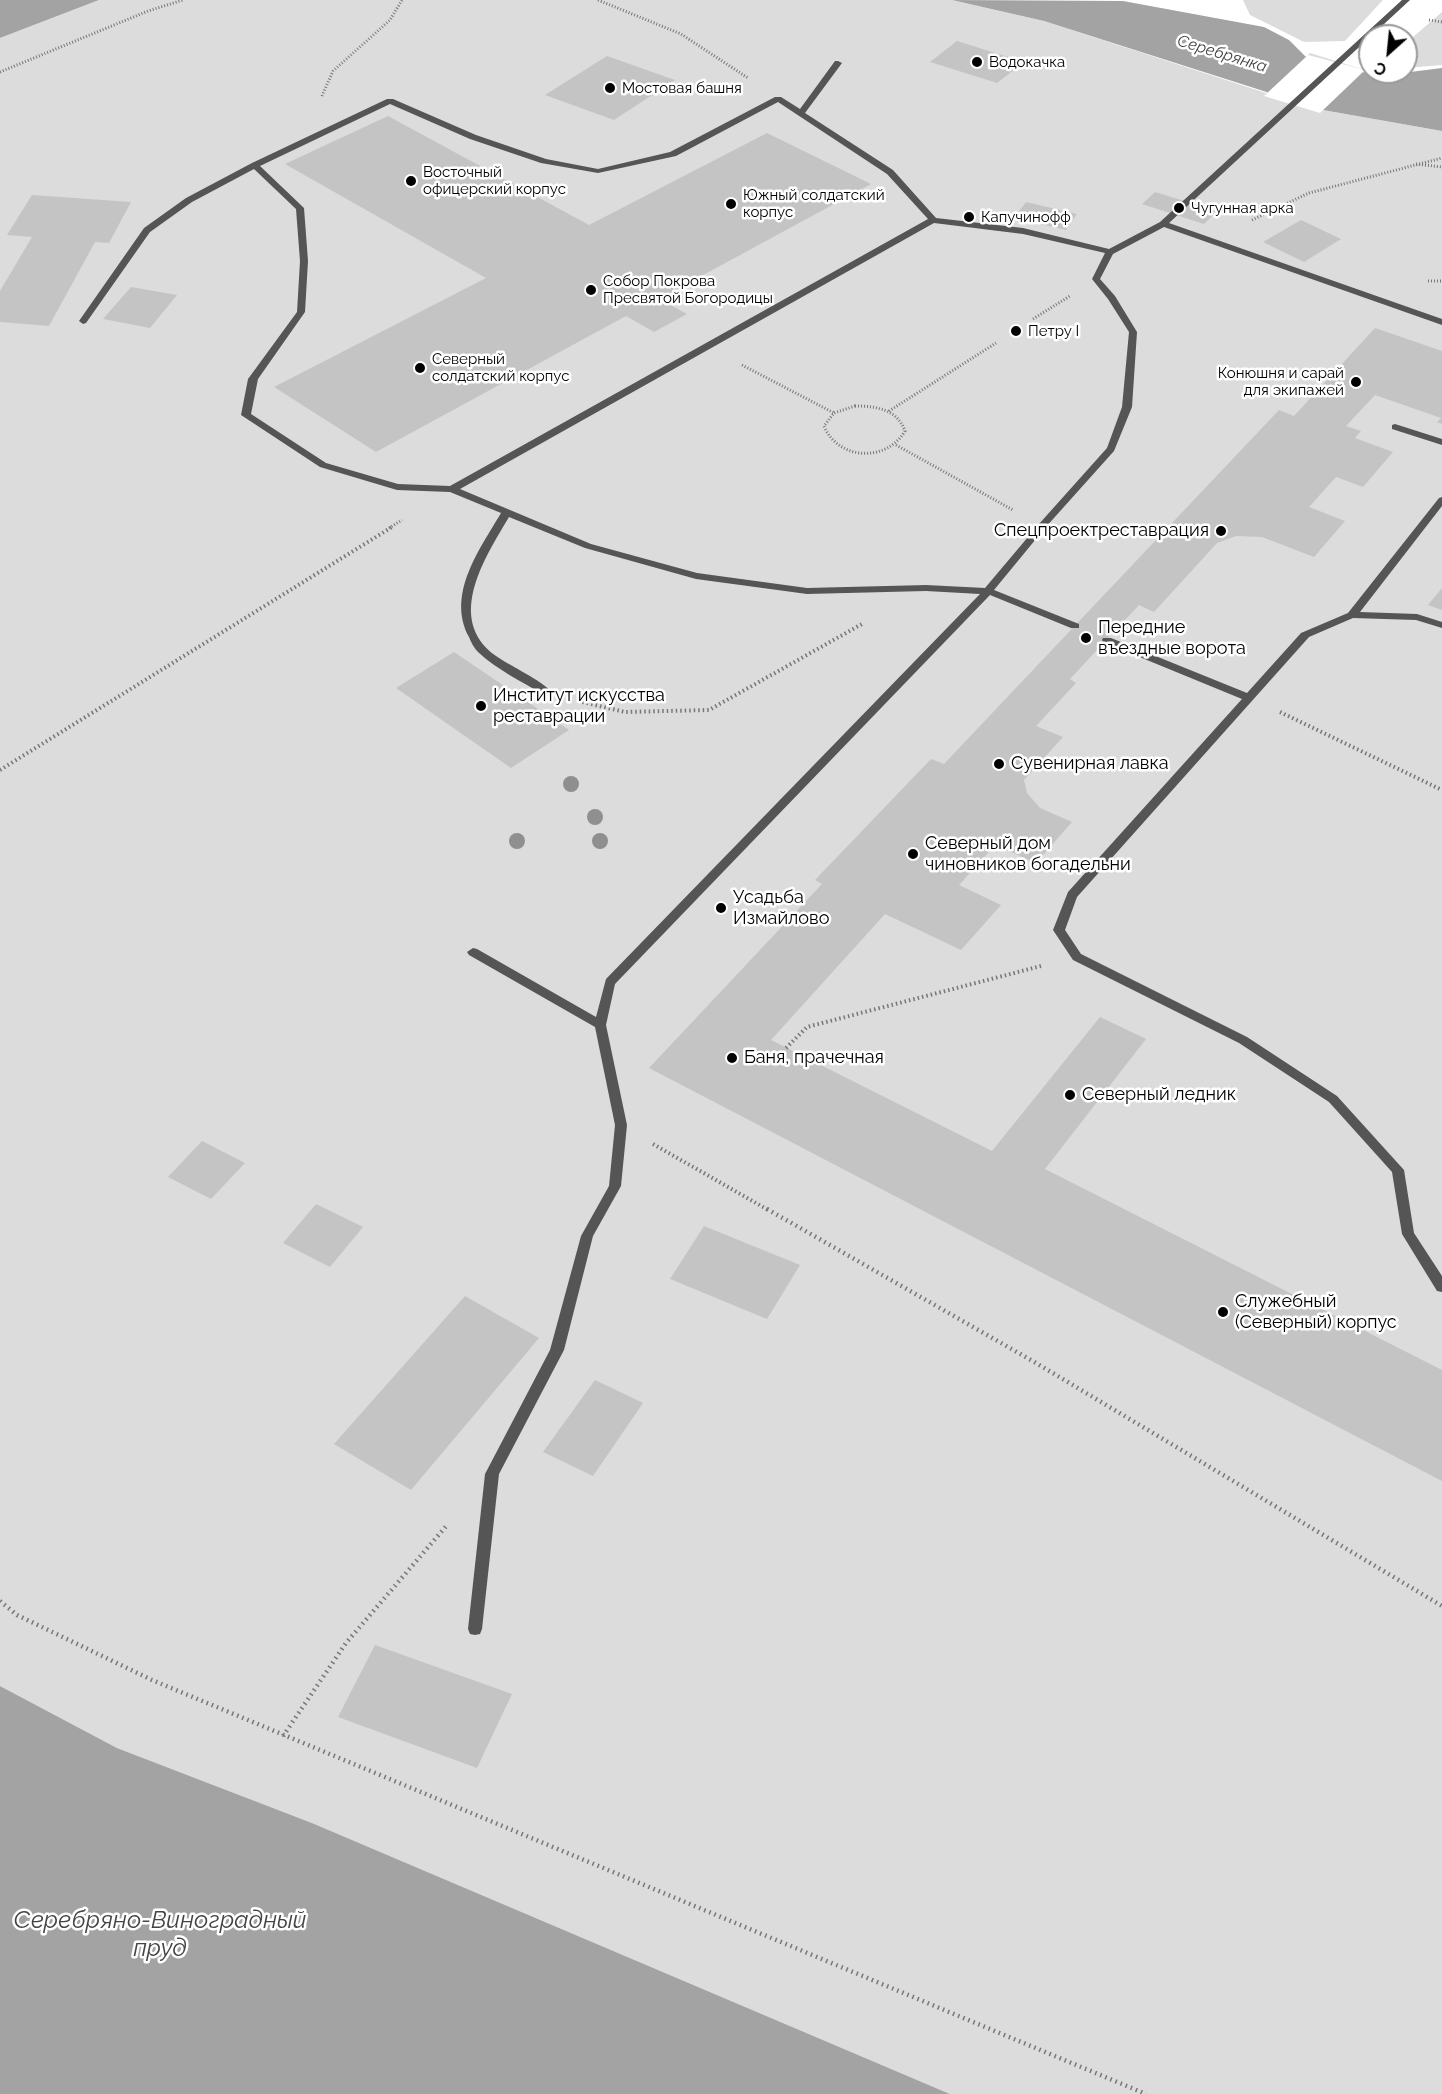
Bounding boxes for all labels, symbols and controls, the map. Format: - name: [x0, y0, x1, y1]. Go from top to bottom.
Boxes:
- north arrow: [1358, 24, 1418, 84]
- water label: Серебрянка: [1175, 31, 1269, 77]
- place label: Водокачка: [989, 53, 1065, 71]
- marker: Водокачка: [970, 55, 984, 69]
- text: С: [1371, 58, 1390, 80]
- place label: Мостовая башня: [622, 79, 742, 97]
- marker: Мостовая башня: [603, 81, 617, 95]
- place label: Восточный офицерский корпус: [423, 163, 566, 198]
- marker: Восточный офицерский корпус: [404, 174, 418, 188]
- place label: Южный солдатский корпус: [743, 186, 885, 221]
- marker: Южный солдатский корпус: [724, 197, 738, 211]
- place label: Чугунная арка: [1191, 199, 1294, 217]
- marker: Чугунная арка: [1172, 201, 1186, 215]
- place label: Капучинофф: [981, 208, 1071, 226]
- marker: Капучинофф: [962, 210, 976, 224]
- place label: Собор Покрова Пресвятой Богородицы: [603, 272, 773, 307]
- marker: Собор Покрова Пресвятой Богородицы: [584, 283, 598, 297]
- place label: Петру I: [1028, 322, 1079, 340]
- marker: Петру I: [1009, 324, 1023, 338]
- place label: Северный солдатский корпус: [432, 350, 569, 385]
- marker: Северный солдатский корпус: [413, 361, 427, 375]
- place label: Конюшня и сарай для экипажей: [1218, 364, 1344, 399]
- marker: Конюшня и сарай для экипажей: [1349, 375, 1363, 389]
- place label: Спецпроектреставрация: [994, 520, 1209, 542]
- marker: Спецпроектреставрация: [1214, 524, 1228, 538]
- place label: Передние въездные ворота: [1098, 617, 1246, 660]
- marker: Передние въездные ворота: [1079, 631, 1093, 645]
- place label: Институт искусства реставрации: [493, 685, 665, 728]
- marker: Институт искусства реставрации: [474, 699, 488, 713]
- place label: Сувенирная лавка: [1011, 753, 1169, 775]
- marker: Сувенирная лавка: [992, 757, 1006, 771]
- place label: Северный дом чиновников богадельни: [925, 833, 1131, 876]
- marker: Северный дом чиновников богадельни: [906, 847, 920, 861]
- place label: Усадьба Измайлово: [733, 887, 829, 930]
- marker: Усадьба Измайлово: [714, 901, 728, 915]
- place label: Баня, прачечная: [744, 1047, 884, 1069]
- marker: Баня, прачечная: [725, 1051, 739, 1065]
- place label: Северный ледник: [1082, 1084, 1236, 1106]
- marker: Северный ледник: [1063, 1088, 1077, 1102]
- place label: Служебный (Северный) корпус: [1235, 1291, 1397, 1334]
- marker: Служебный (Северный) корпус: [1216, 1305, 1230, 1319]
- water label: Серебряно-Виноградный пруд: [14, 1907, 306, 1963]

